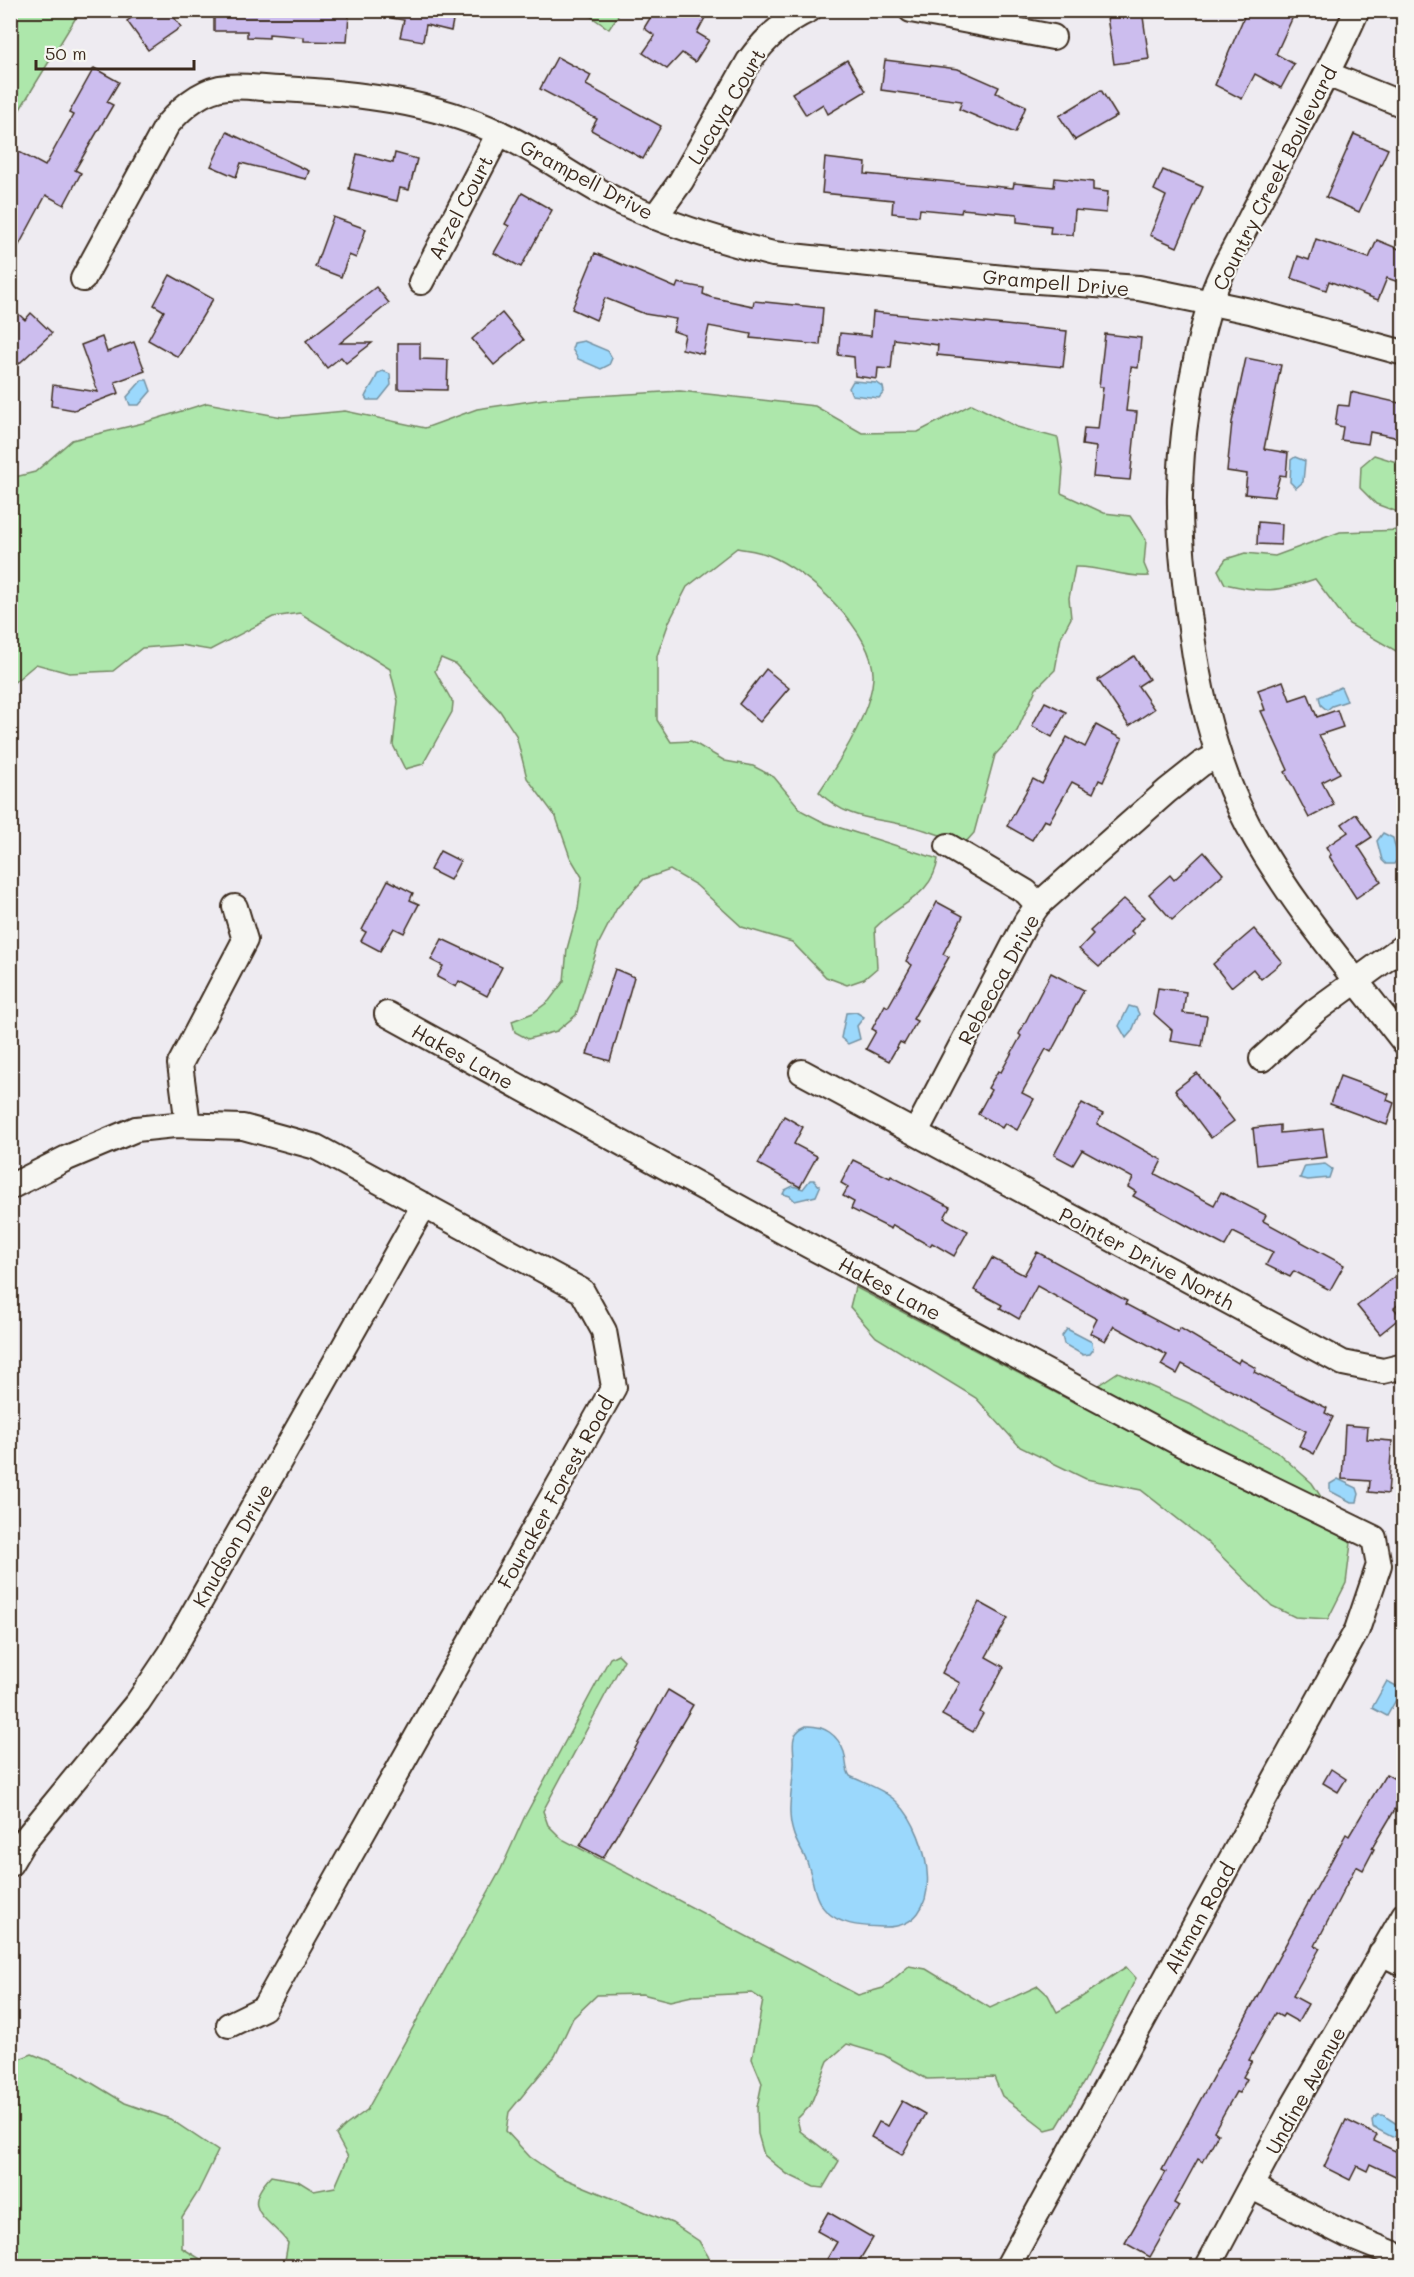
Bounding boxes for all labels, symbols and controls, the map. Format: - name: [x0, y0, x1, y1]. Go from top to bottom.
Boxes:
- scale bar: [36, 33, 194, 71]
- text: 50 m: [45, 41, 87, 65]
- street label: Lucaya Court: [681, 43, 771, 169]
- street label: Country Creek Boulevard: [1206, 61, 1342, 295]
- street label: Grampell Drive: [516, 133, 658, 225]
- street label: Arzel Court: [422, 150, 498, 264]
- street label: Grampell Drive: [982, 263, 1130, 301]
- street label: Rebecca Drive: [951, 909, 1045, 1049]
- street label: Hakes Lane: [408, 1017, 518, 1095]
- street label: Pointer Drive North: [1055, 1201, 1239, 1315]
- street label: Hakes Lane: [834, 1250, 946, 1326]
- street label: Fouraker Forest Road: [491, 1391, 619, 1593]
- street label: Knudson Drive: [186, 1478, 278, 1612]
- street label: Altman Road: [1158, 1858, 1240, 1978]
- street label: Undine Avenue: [1259, 2021, 1351, 2159]

